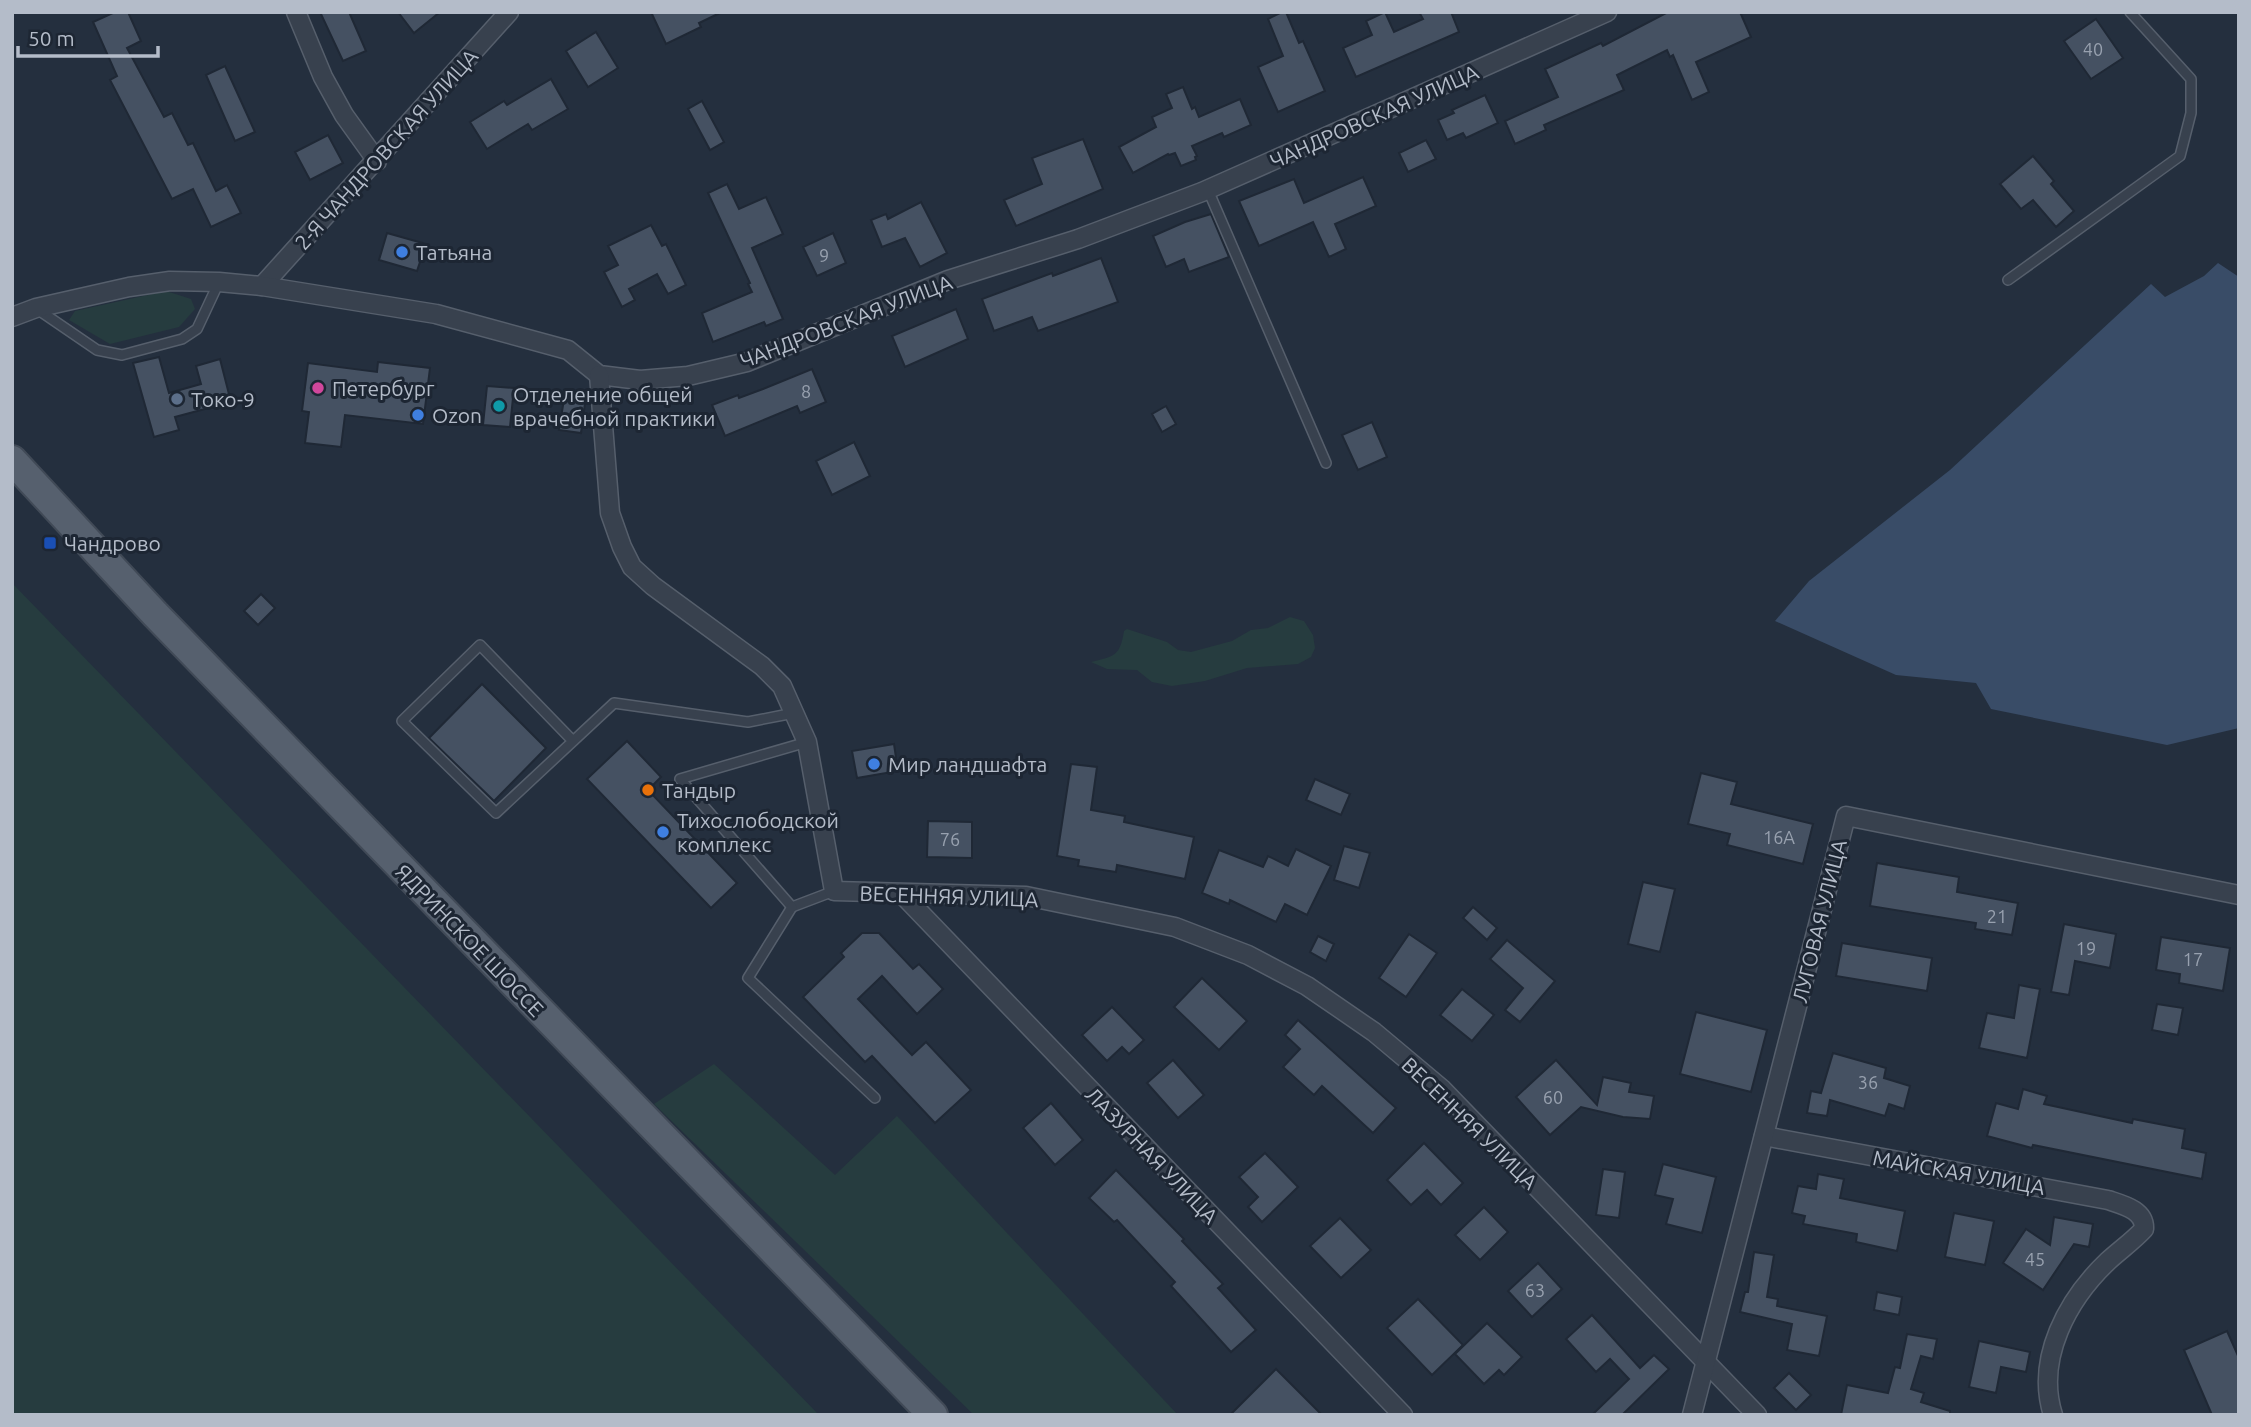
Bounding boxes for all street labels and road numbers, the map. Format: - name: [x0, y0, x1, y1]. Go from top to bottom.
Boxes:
- street label: 2-Я ЧАНДРОВСКАЯ УЛИЦА: [290, 44, 483, 254]
- street label: ЧАНДРОВСКАЯ УЛИЦА: [1266, 59, 1482, 173]
- street label: ЧАНДРОВСКАЯ УЛИЦА: [736, 269, 956, 373]
- street label: ЛУГОВАЯ УЛИЦА: [1787, 837, 1851, 1005]
- street label: ЯДРИНСКОЕ ШОССЕ: [391, 859, 549, 1021]
- street label: ВЕСЕННЯЯ УЛИЦА: [859, 881, 1039, 911]
- street label: ВЕСЕННЯЯ УЛИЦА: [1397, 1052, 1543, 1194]
- street label: ЛАЗУРНАЯ УЛИЦА: [1081, 1082, 1223, 1228]
- street label: МАЙСКАЯ УЛИЦА: [1871, 1145, 2047, 1199]

